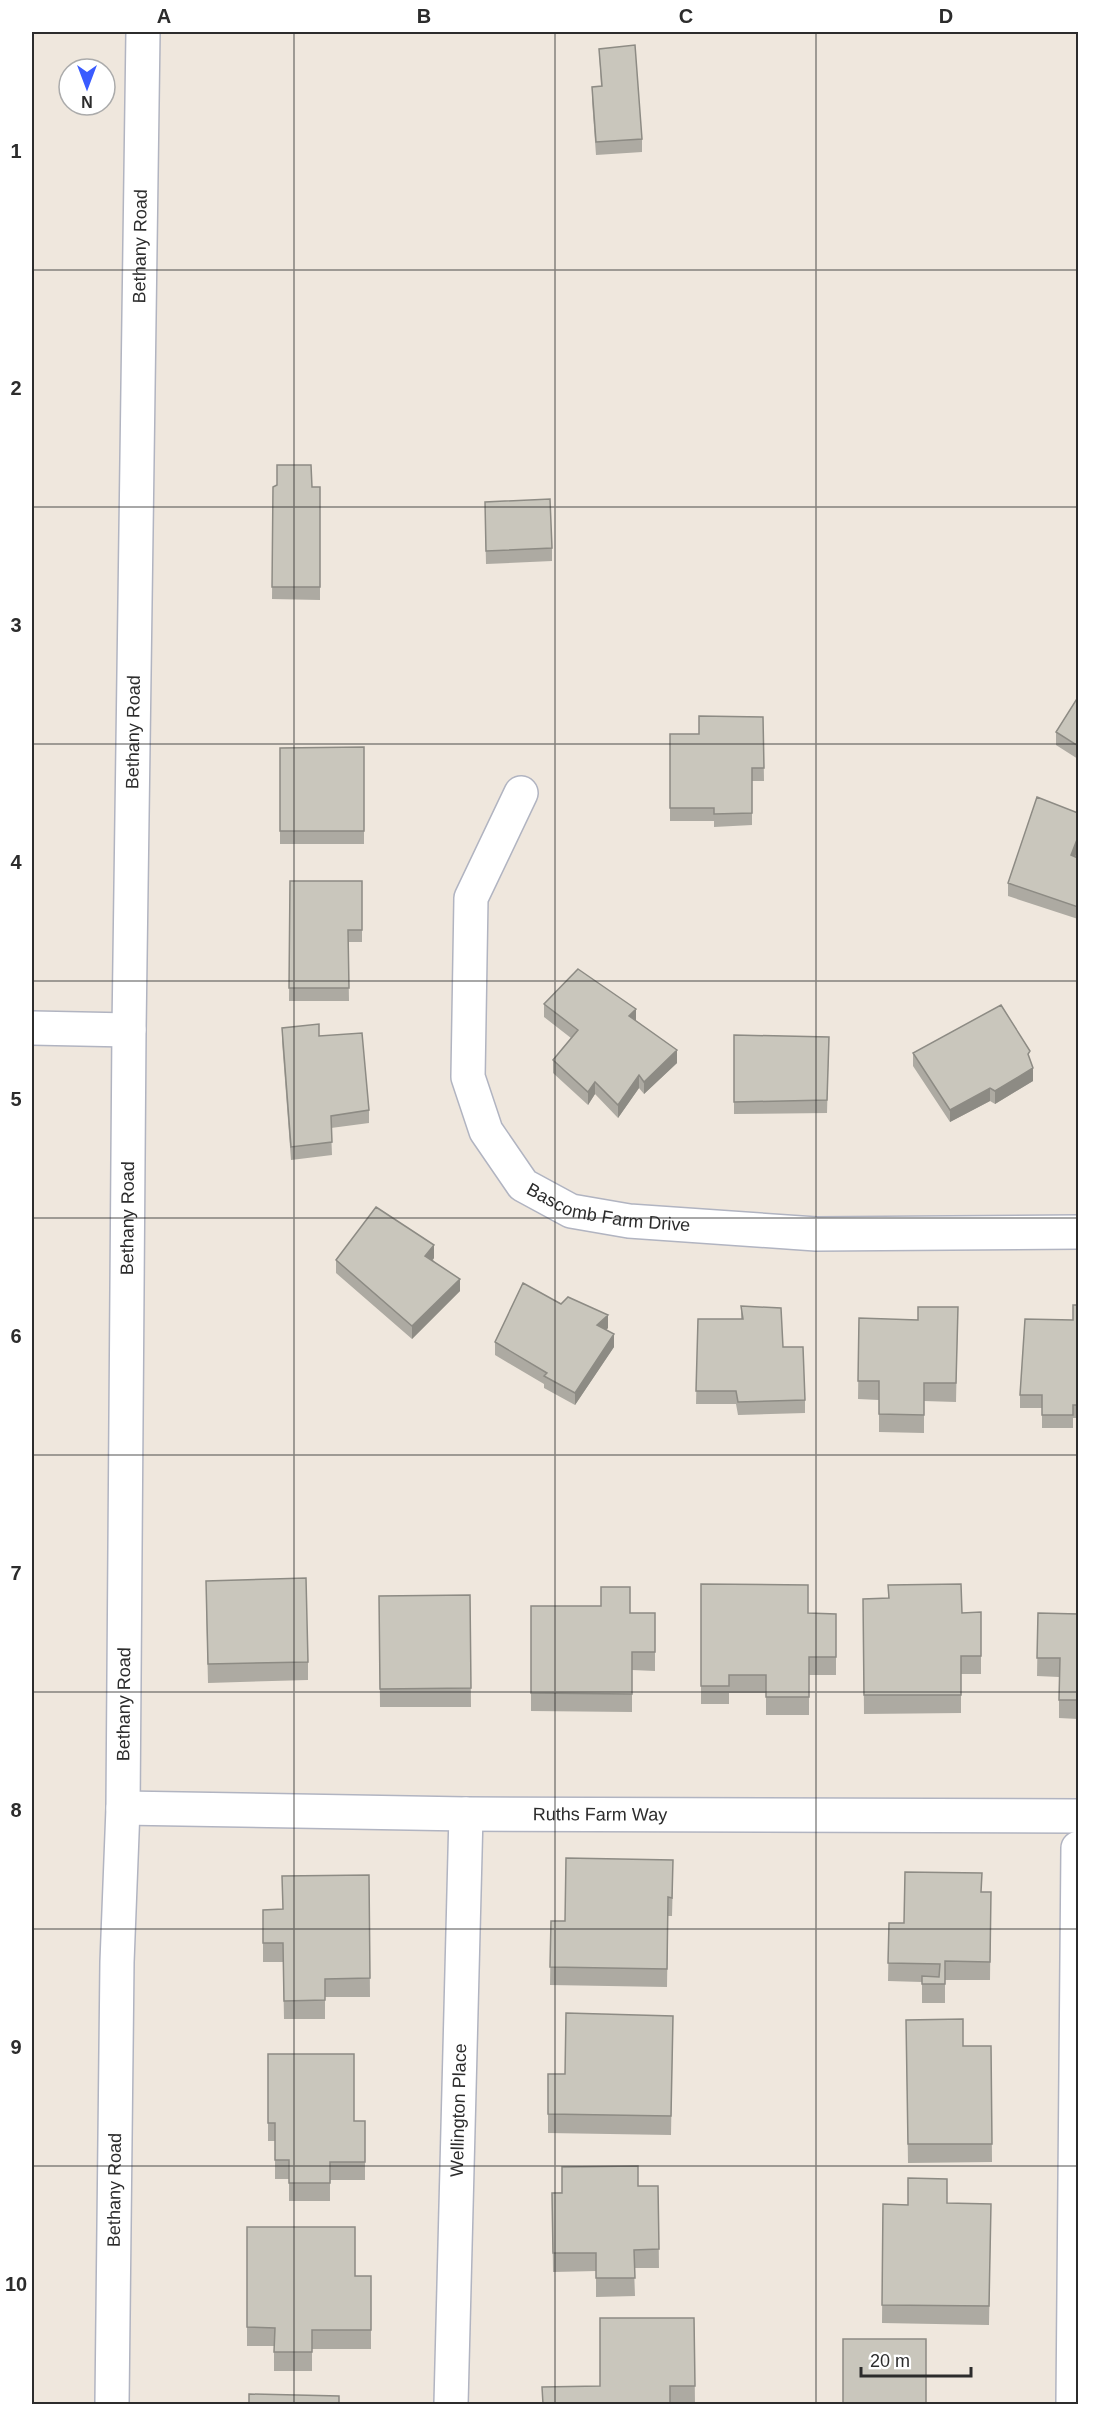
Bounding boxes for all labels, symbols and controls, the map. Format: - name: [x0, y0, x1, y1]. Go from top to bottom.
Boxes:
- text: A: [157, 5, 171, 27]
- text: B: [417, 5, 431, 27]
- text: C: [679, 5, 693, 27]
- text: D: [939, 5, 953, 27]
- north arrow: [57, 57, 117, 117]
- text: N: [81, 93, 93, 110]
- text: 1: [10, 140, 22, 162]
- street label: Bethany Road: [129, 189, 151, 303]
- text: 2: [10, 377, 22, 399]
- text: 3: [10, 614, 22, 636]
- street label: Bethany Road: [122, 675, 144, 789]
- text: 4: [10, 851, 22, 873]
- text: 5: [10, 1088, 22, 1110]
- street label: Bethany Road: [117, 1161, 138, 1275]
- street label: Bascomb Farm Drive: [523, 1179, 691, 1235]
- text: 6: [10, 1325, 22, 1347]
- text: 7: [10, 1562, 22, 1584]
- street label: Bethany Road: [113, 1647, 134, 1761]
- text: 8: [10, 1799, 22, 1821]
- street label: Ruths Farm Way: [533, 1804, 667, 1825]
- text: 9: [10, 2036, 22, 2058]
- street label: Wellington Place: [447, 2043, 470, 2177]
- street label: Bethany Road: [104, 2133, 125, 2247]
- text: 10: [5, 2273, 27, 2295]
- scale bar: [861, 2340, 970, 2378]
- text: 20 m: [870, 2351, 910, 2371]

